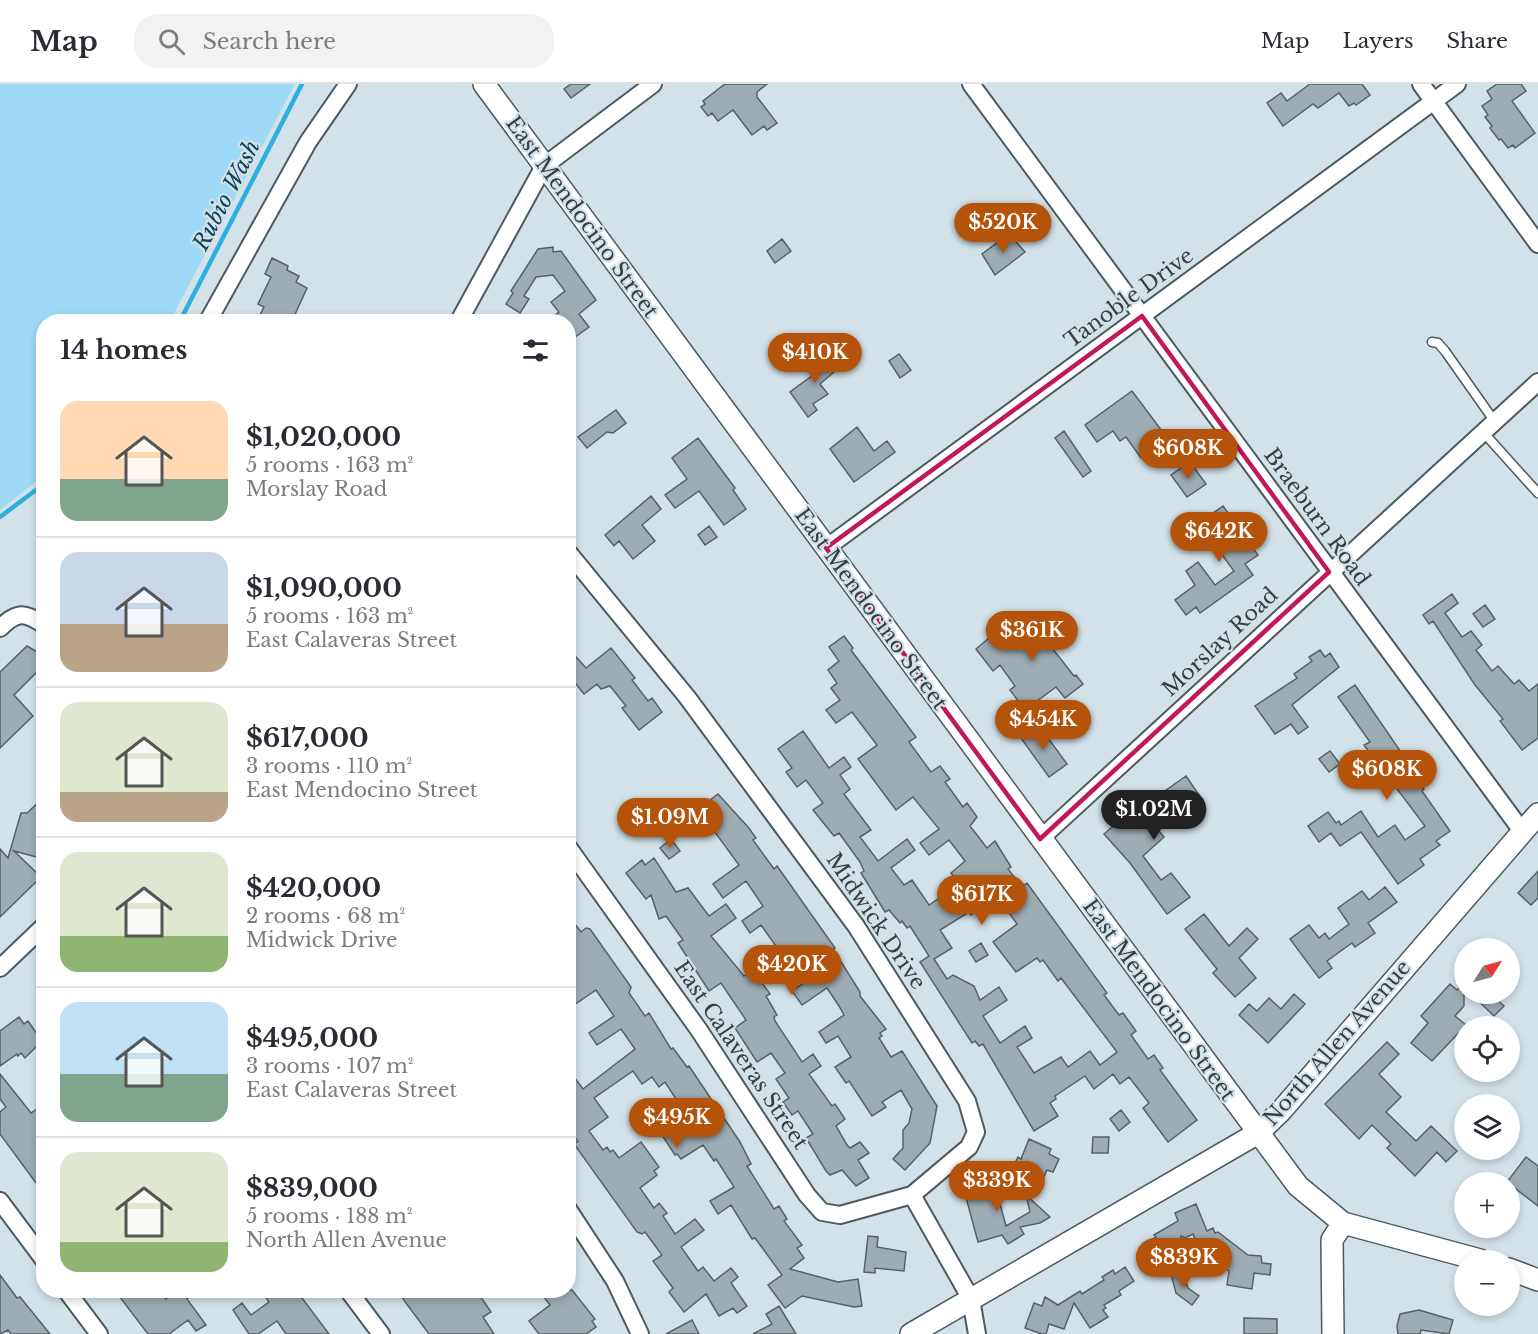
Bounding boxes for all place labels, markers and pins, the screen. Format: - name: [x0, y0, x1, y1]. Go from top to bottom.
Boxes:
- pin: $520K: [961, 203, 1045, 254]
- pin: $410K: [773, 333, 857, 384]
- pin: $608K: [1146, 429, 1230, 480]
- pin: $642K: [1177, 512, 1261, 563]
- pin: $361K: [990, 611, 1074, 662]
- pin: $454K: [1001, 700, 1085, 751]
- pin: $608K: [1345, 750, 1429, 801]
- pin: $1.02M: [1105, 790, 1203, 841]
- pin: $1.09M: [621, 798, 719, 849]
- pin: $617K: [940, 875, 1024, 926]
- pin: $420K: [750, 945, 834, 996]
- pin: $495K: [635, 1098, 719, 1149]
- pin: $339K: [955, 1161, 1039, 1212]
- pin: $839K: [1142, 1238, 1226, 1289]

